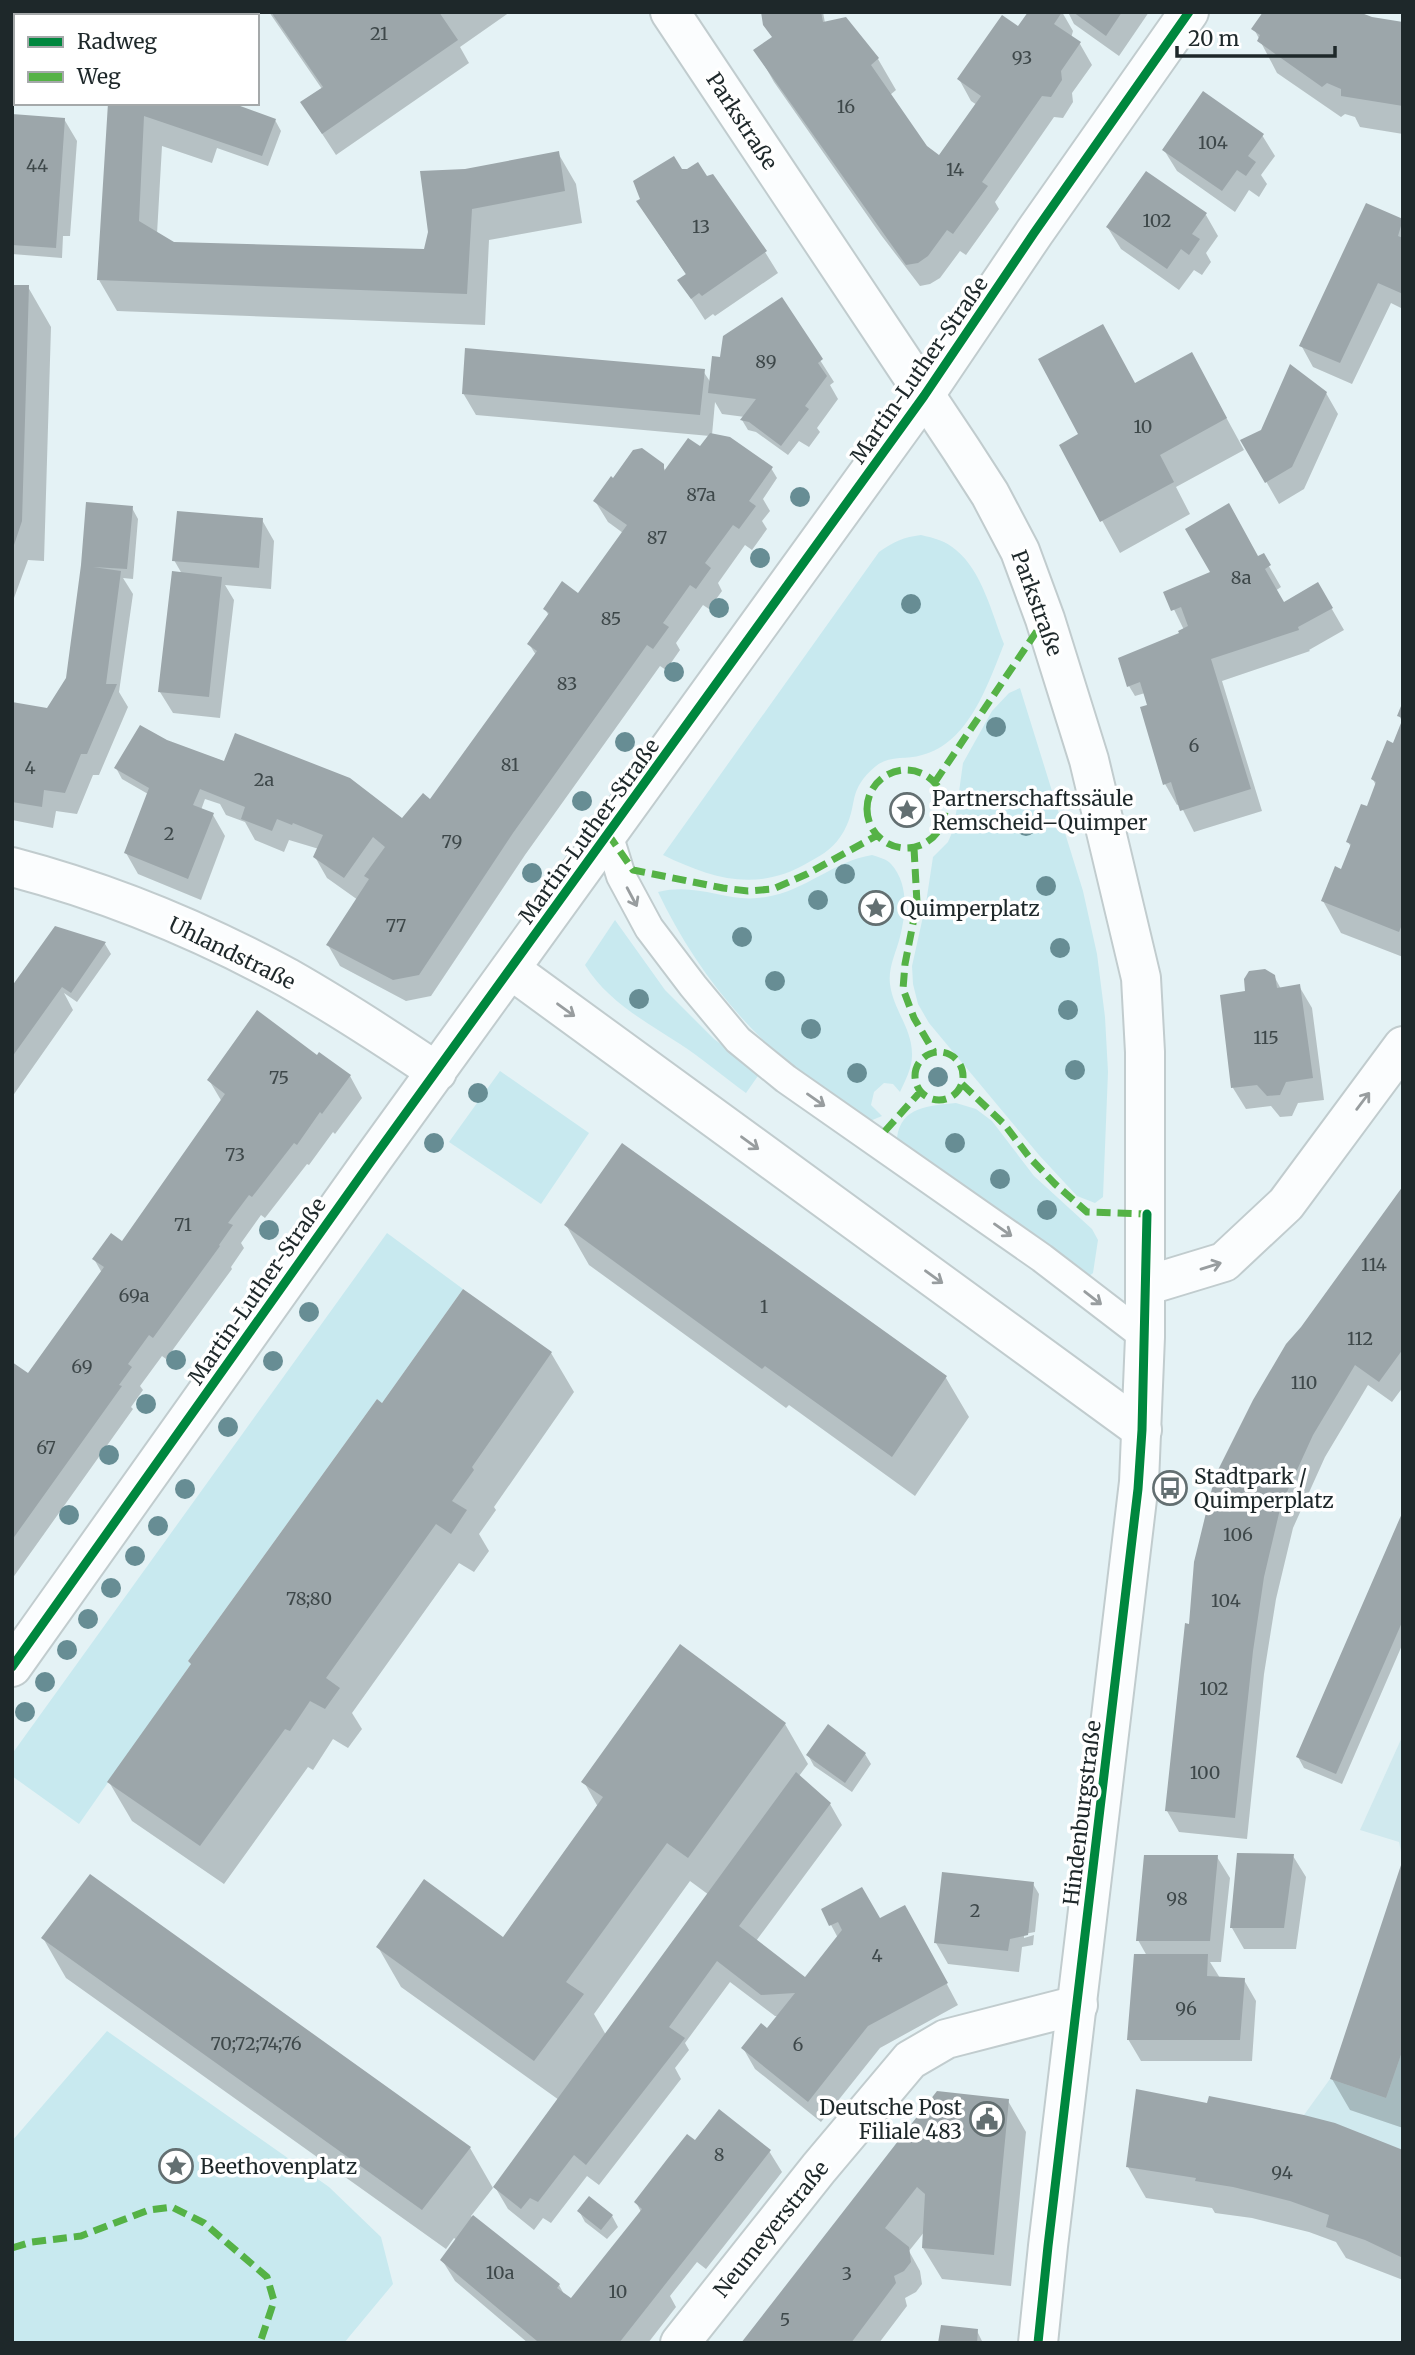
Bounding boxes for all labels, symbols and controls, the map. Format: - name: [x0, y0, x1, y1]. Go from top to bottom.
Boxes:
- legend: [14, 14, 259, 105]
- scale bar: [1177, 14, 1334, 58]
- house number: 21: [370, 22, 388, 45]
- text: 20 m: [1188, 25, 1240, 52]
- text: Radweg: [77, 28, 157, 55]
- house number: 93: [1012, 46, 1032, 69]
- text: Weg: [76, 63, 121, 90]
- street label: Parkstraße: [701, 67, 783, 175]
- house number: 16: [837, 95, 855, 118]
- house number: 104: [1198, 131, 1228, 154]
- house number: 44: [26, 154, 48, 177]
- house number: 14: [946, 158, 964, 181]
- house number: 102: [1142, 209, 1172, 232]
- house number: 13: [692, 215, 710, 238]
- street label: Martin-Luther-Straße: [844, 271, 994, 469]
- house number: 89: [755, 350, 777, 373]
- house number: 10: [1134, 415, 1152, 438]
- house number: 87a: [686, 483, 716, 506]
- house number: 87: [647, 526, 667, 549]
- street label: Parkstraße: [1005, 546, 1069, 660]
- house number: 8a: [1231, 566, 1252, 589]
- house number: 85: [601, 607, 621, 630]
- house number: 83: [557, 672, 577, 695]
- street label: Martin-Luther-Straße: [513, 733, 665, 929]
- house number: 6: [1189, 734, 1200, 757]
- house number: 81: [501, 753, 519, 776]
- house number: 4: [24, 756, 36, 779]
- house number: 2a: [254, 768, 275, 791]
- place label: Partnerschaftssäule Remscheid–Quimper: [932, 785, 1147, 836]
- place icon: Partnerschaftssäule Remscheid–Quimper: [888, 791, 926, 829]
- house number: 2: [164, 822, 174, 845]
- house number: 79: [442, 830, 462, 853]
- one-way arrow: [625, 887, 639, 907]
- place icon: Quimperplatz: [857, 889, 895, 927]
- place label: Quimperplatz: [900, 895, 1040, 922]
- street label: Uhlandstraße: [164, 911, 300, 995]
- house number: 77: [386, 914, 406, 937]
- one-way arrow: [556, 1002, 575, 1017]
- house number: 115: [1253, 1026, 1279, 1049]
- house number: 75: [269, 1066, 289, 1089]
- one-way arrow: [1355, 1092, 1370, 1110]
- one-way arrow: [806, 1093, 825, 1107]
- one-way arrow: [740, 1136, 759, 1151]
- house number: 73: [225, 1143, 245, 1166]
- street label: Martin-Luther-Straße: [182, 1192, 332, 1390]
- house number: 71: [174, 1213, 192, 1236]
- one-way arrow: [993, 1223, 1012, 1237]
- house number: 114: [1361, 1253, 1387, 1276]
- one-way arrow: [1199, 1258, 1221, 1271]
- one-way arrow: [924, 1270, 943, 1284]
- house number: 69a: [119, 1284, 150, 1307]
- one-way arrow: [1084, 1290, 1102, 1306]
- house number: 1: [760, 1295, 768, 1318]
- house number: 112: [1347, 1327, 1373, 1350]
- house number: 69: [71, 1355, 93, 1378]
- house number: 110: [1291, 1371, 1317, 1394]
- house number: 67: [36, 1436, 56, 1459]
- place label: Stadtpark / Quimperplatz: [1194, 1463, 1334, 1514]
- bus stop icon: Stadtpark / Quimperplatz: [1151, 1469, 1189, 1507]
- house number: 106: [1223, 1523, 1253, 1546]
- house number: 78;80: [286, 1587, 332, 1610]
- house number: 104: [1211, 1589, 1241, 1612]
- house number: 102: [1199, 1677, 1229, 1700]
- street label: Hindenburgstraße: [1057, 1719, 1107, 1907]
- house number: 100: [1190, 1761, 1220, 1784]
- house number: 98: [1166, 1887, 1188, 1910]
- house number: 2: [970, 1899, 980, 1922]
- house number: 4: [871, 1944, 883, 1967]
- house number: 96: [1175, 1997, 1197, 2020]
- house number: 70;72;74;76: [210, 2032, 302, 2055]
- house number: 6: [793, 2033, 804, 2056]
- place label: Deutsche Post Filiale 483: [819, 2094, 962, 2145]
- public building icon: Deutsche Post Filiale 483: [968, 2100, 1006, 2138]
- house number: 8: [714, 2143, 724, 2166]
- place icon: Beethovenplatz: [157, 2147, 195, 2185]
- place label: Beethovenplatz: [200, 2153, 357, 2180]
- street label: Neumeyerstraße: [708, 2155, 834, 2303]
- house number: 94: [1271, 2161, 1293, 2184]
- house number: 10a: [486, 2261, 515, 2284]
- house number: 3: [842, 2262, 852, 2285]
- house number: 10: [609, 2280, 627, 2303]
- house number: 5: [780, 2308, 790, 2331]

